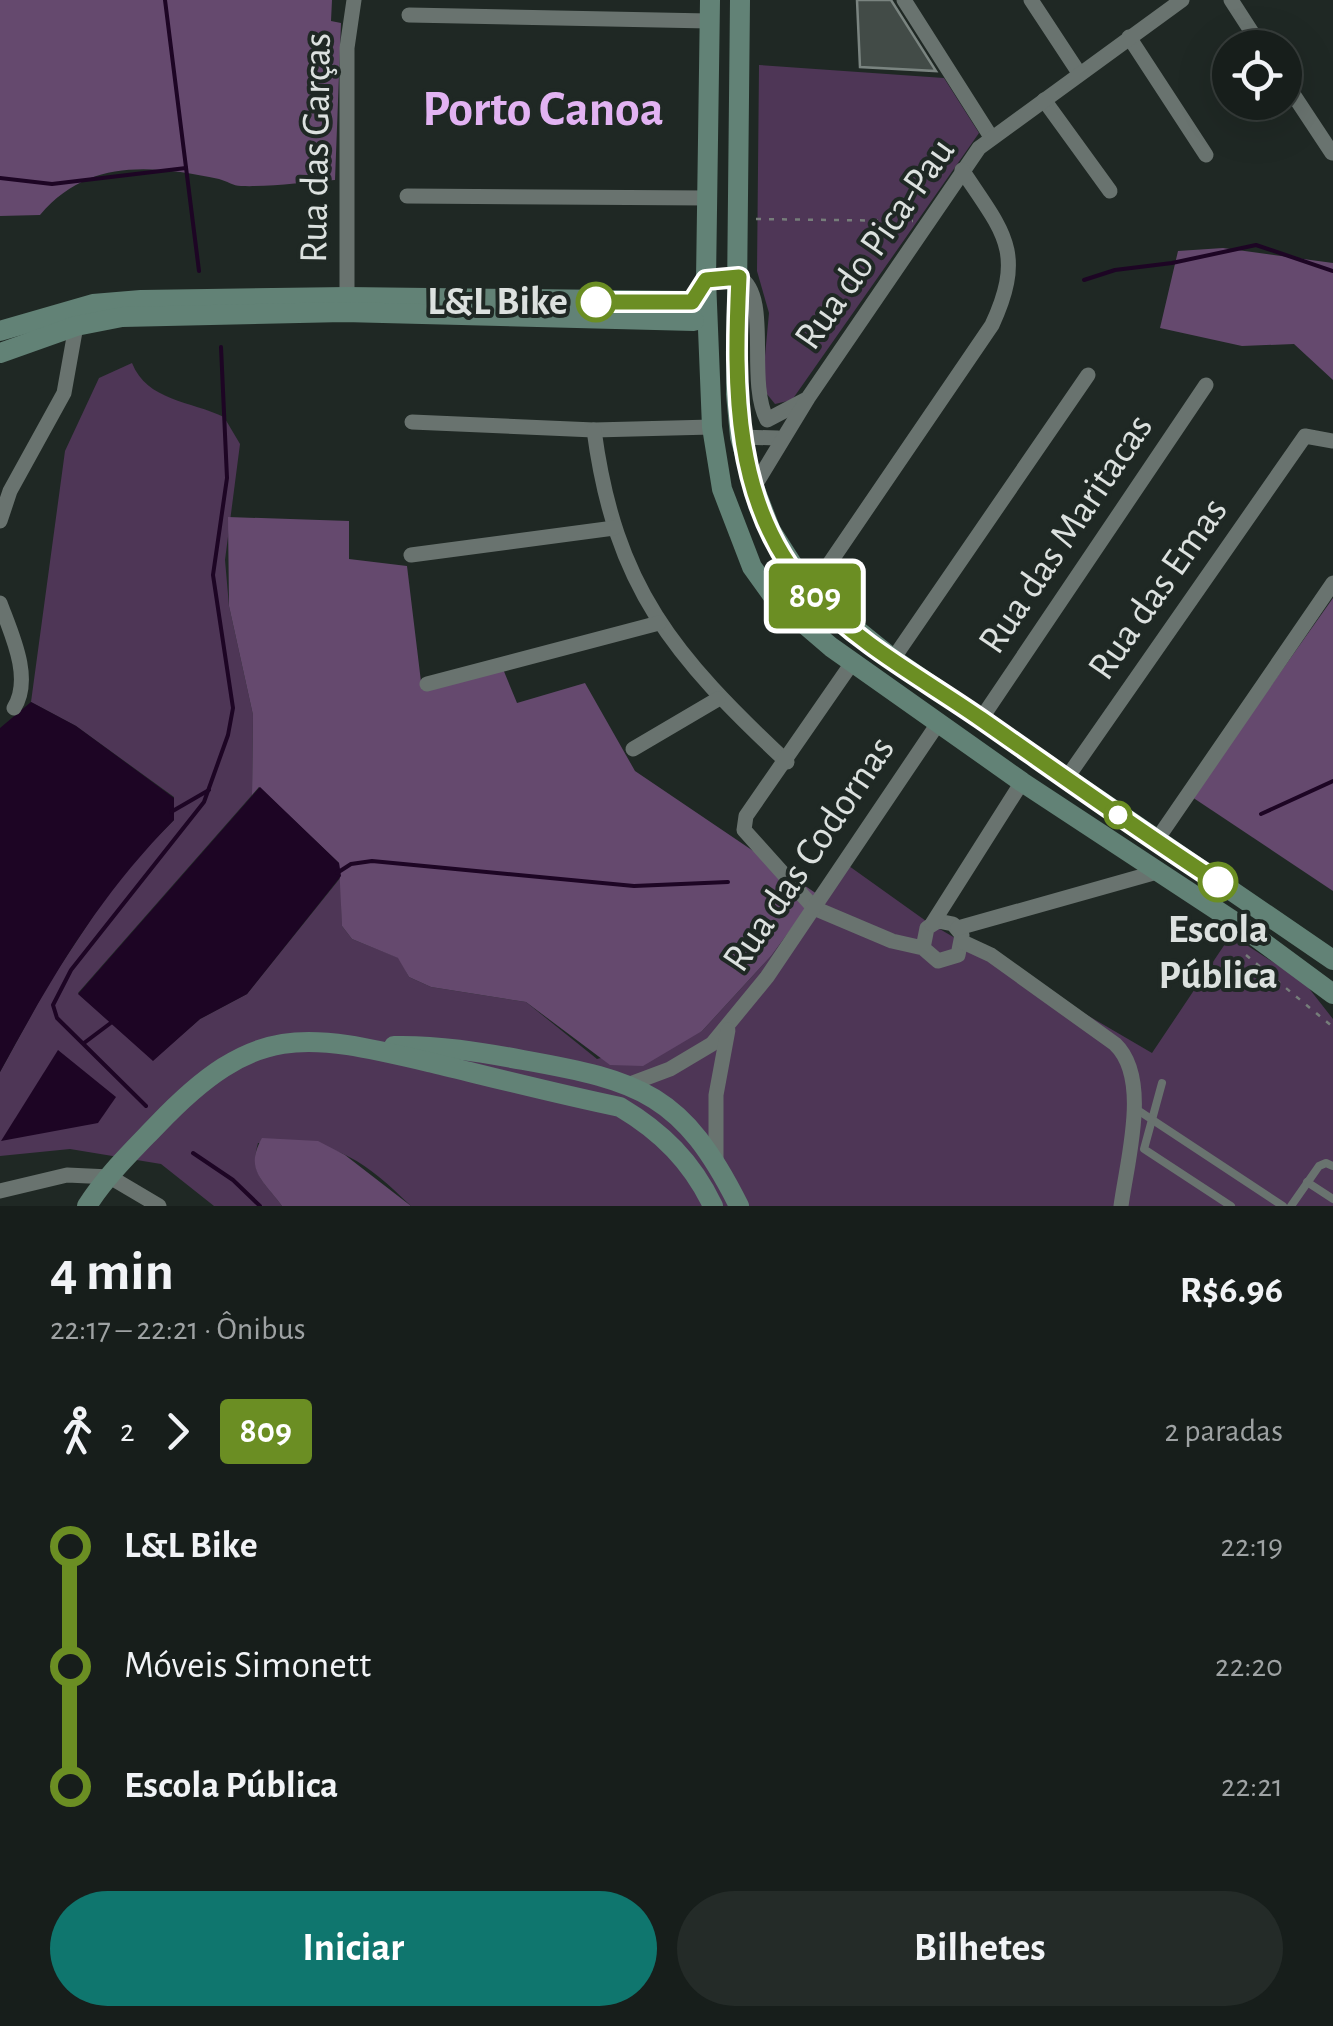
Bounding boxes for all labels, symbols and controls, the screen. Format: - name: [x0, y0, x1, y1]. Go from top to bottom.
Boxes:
- map controls: [1212, 30, 1302, 120]
- button: locate: [1212, 30, 1302, 120]
- street label: Rua das Garças: [294, 33, 338, 263]
- district label: Porto Canoa: [422, 85, 664, 135]
- street label: Rua do Pica-Pau: [788, 131, 962, 357]
- place label: L&L Bike: [427, 282, 568, 322]
- marker: L&L Bike: [577, 283, 615, 321]
- street label: Rua das Maritacas: [971, 407, 1161, 661]
- street label: Rua das Emas: [1081, 491, 1235, 687]
- line badge: 809: [758, 564, 872, 628]
- text: 809: [789, 579, 841, 614]
- street label: Rua das Codornas: [716, 729, 902, 979]
- unlabelled marker: [1105, 802, 1131, 828]
- marker: Escola Pública: [1199, 863, 1237, 901]
- place label: Escola Pública: [1159, 910, 1277, 996]
- text: 4 min: [50, 1245, 174, 1300]
- text: R$6.96: [1180, 1272, 1283, 1310]
- text: 22:17 – 22:21 · Ônibus: [50, 1313, 306, 1345]
- icon: walk: [50, 1404, 105, 1459]
- icon: forward: [150, 1404, 205, 1459]
- text: 809: [240, 1414, 292, 1449]
- text: 2: [120, 1415, 135, 1447]
- text: 2 paradas: [1164, 1415, 1283, 1447]
- text: L&L Bike: [124, 1527, 258, 1565]
- text: 22:19: [1221, 1530, 1283, 1562]
- text: Móveis Simonett: [124, 1647, 371, 1685]
- text: 22:20: [1215, 1650, 1283, 1682]
- text: Escola Pública: [124, 1767, 338, 1805]
- text: 22:21: [1221, 1770, 1283, 1802]
- button: Iniciar: [50, 1891, 657, 2006]
- button: Bilhetes: [677, 1891, 1283, 2006]

